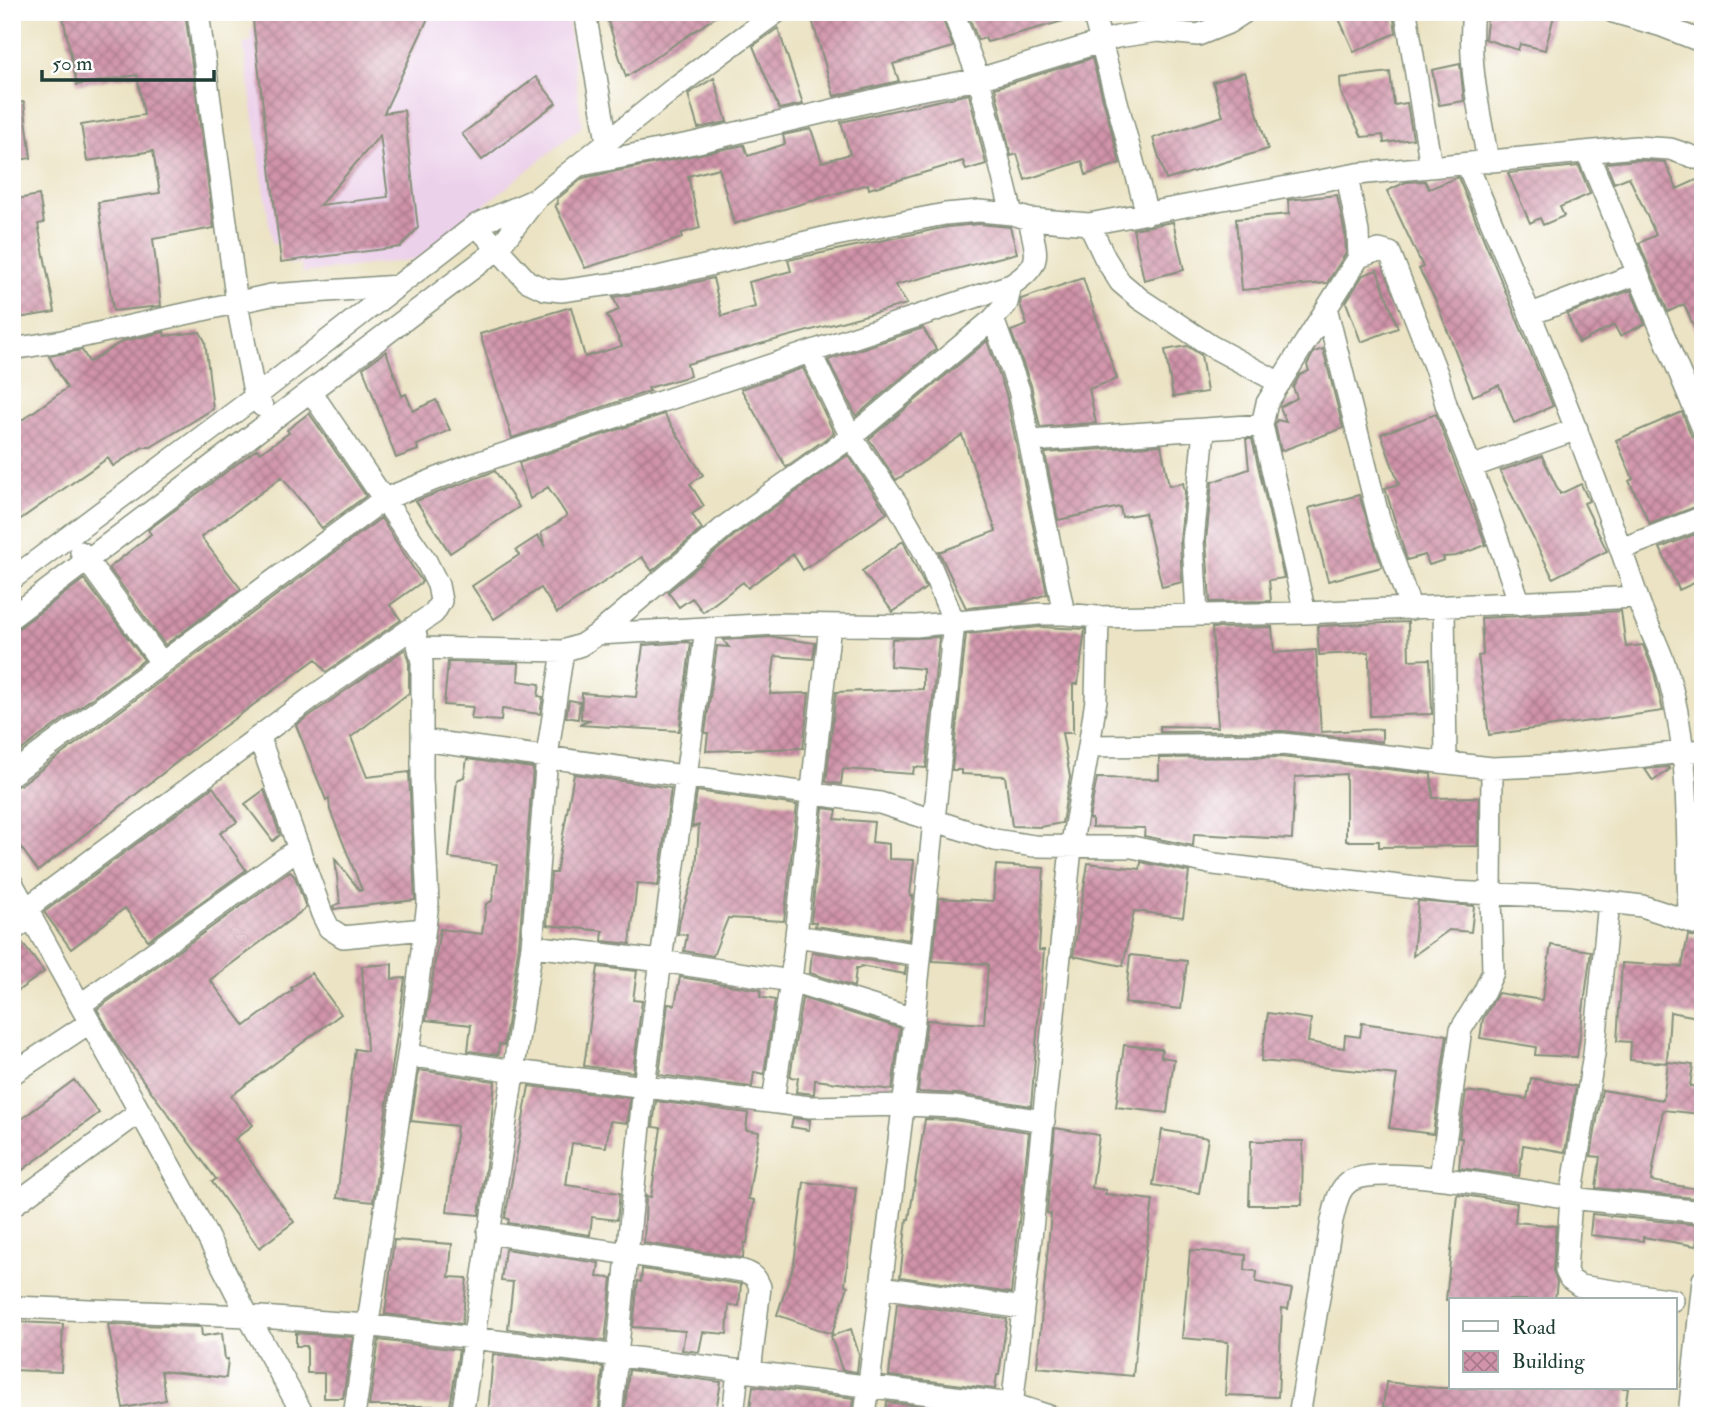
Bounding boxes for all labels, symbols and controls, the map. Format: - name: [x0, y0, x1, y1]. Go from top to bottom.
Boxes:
- scale bar: [42, 38, 214, 82]
- text: 50 m: [52, 50, 93, 77]
- legend: [1449, 1298, 1676, 1390]
- text: Road: [1512, 1314, 1557, 1341]
- text: Building: [1512, 1348, 1585, 1375]

